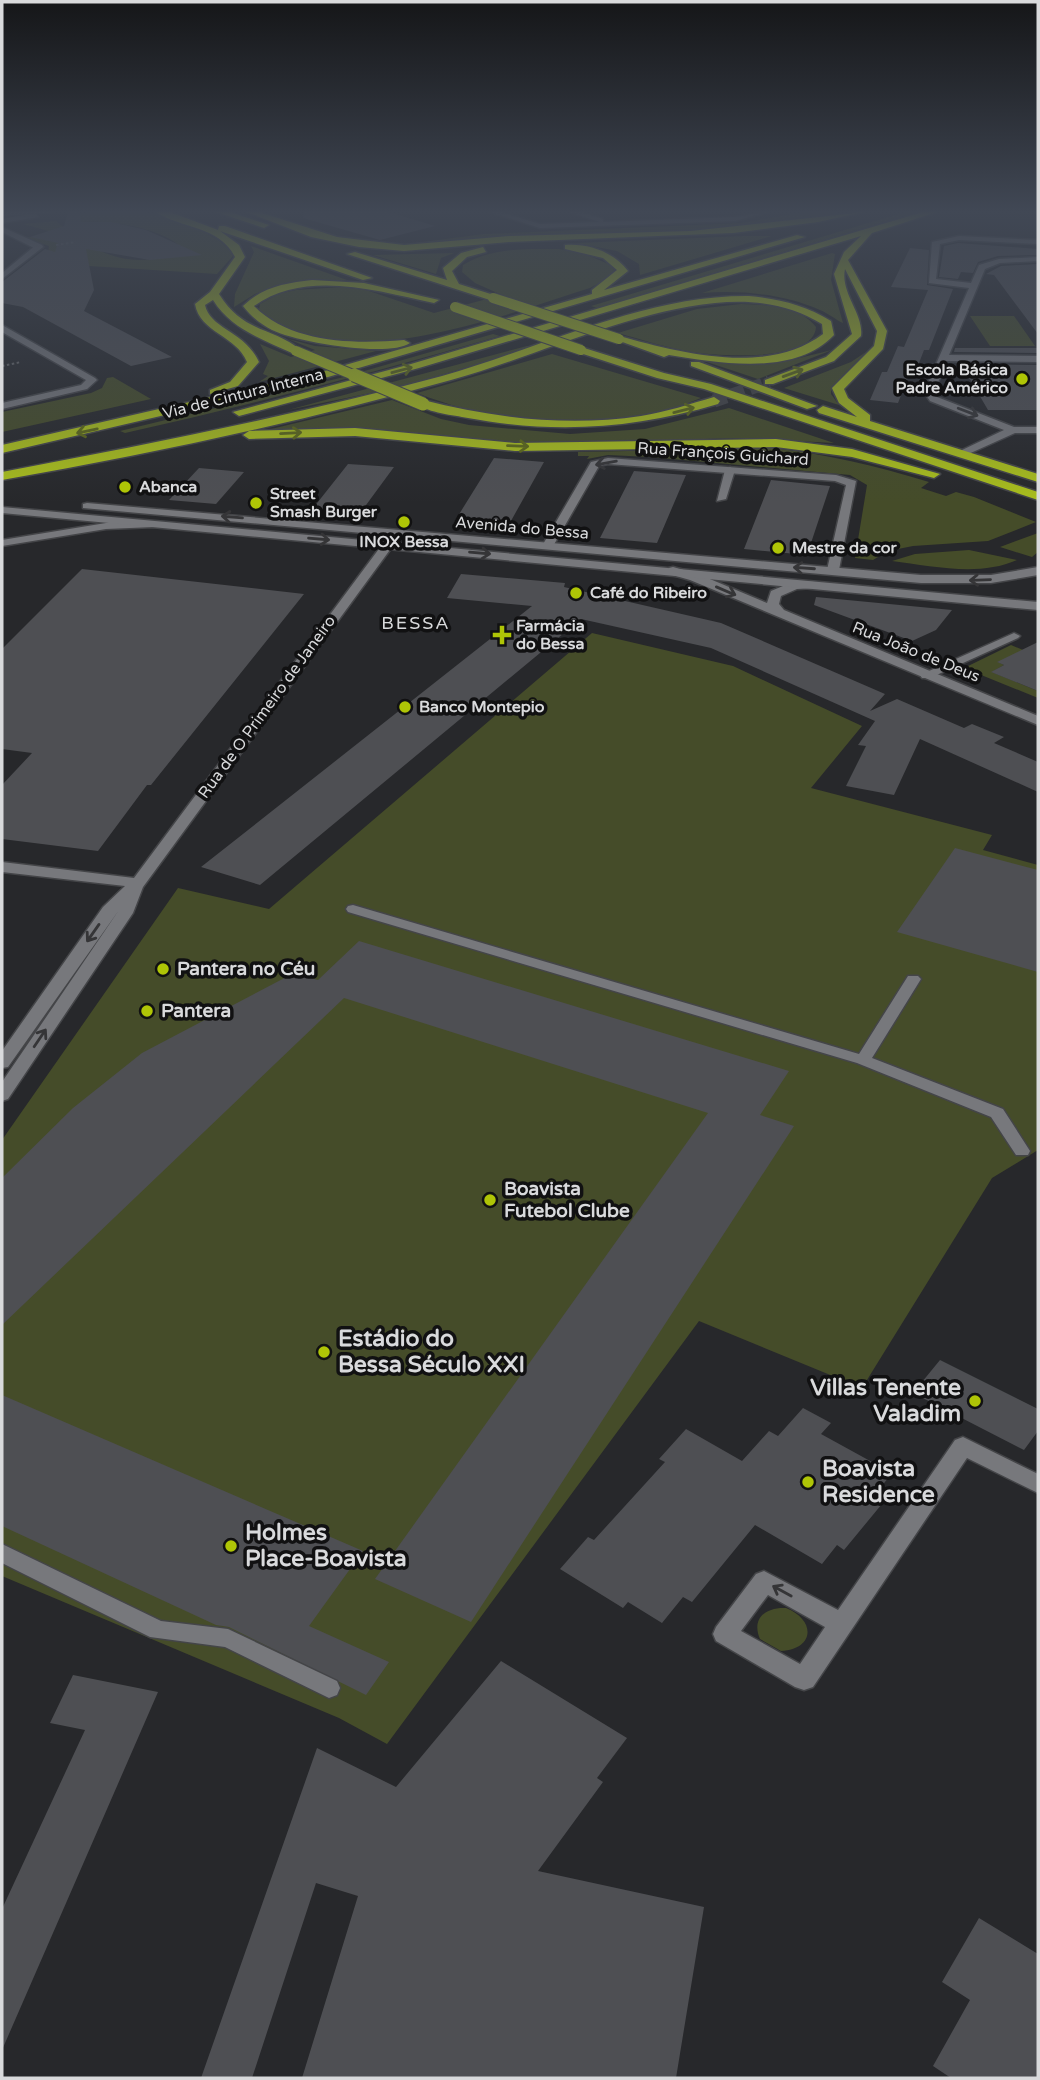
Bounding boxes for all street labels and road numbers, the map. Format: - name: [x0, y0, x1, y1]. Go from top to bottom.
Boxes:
- street label: Via de Cintura Interna: [161, 364, 325, 424]
- street label: Rua François Guichard: [637, 438, 809, 470]
- street label: Avenida do Bessa: [454, 512, 590, 544]
- street label: Rua de O Primeiro de Janeiro: [194, 612, 340, 802]
- street label: Rua João de Deus: [849, 617, 983, 687]

